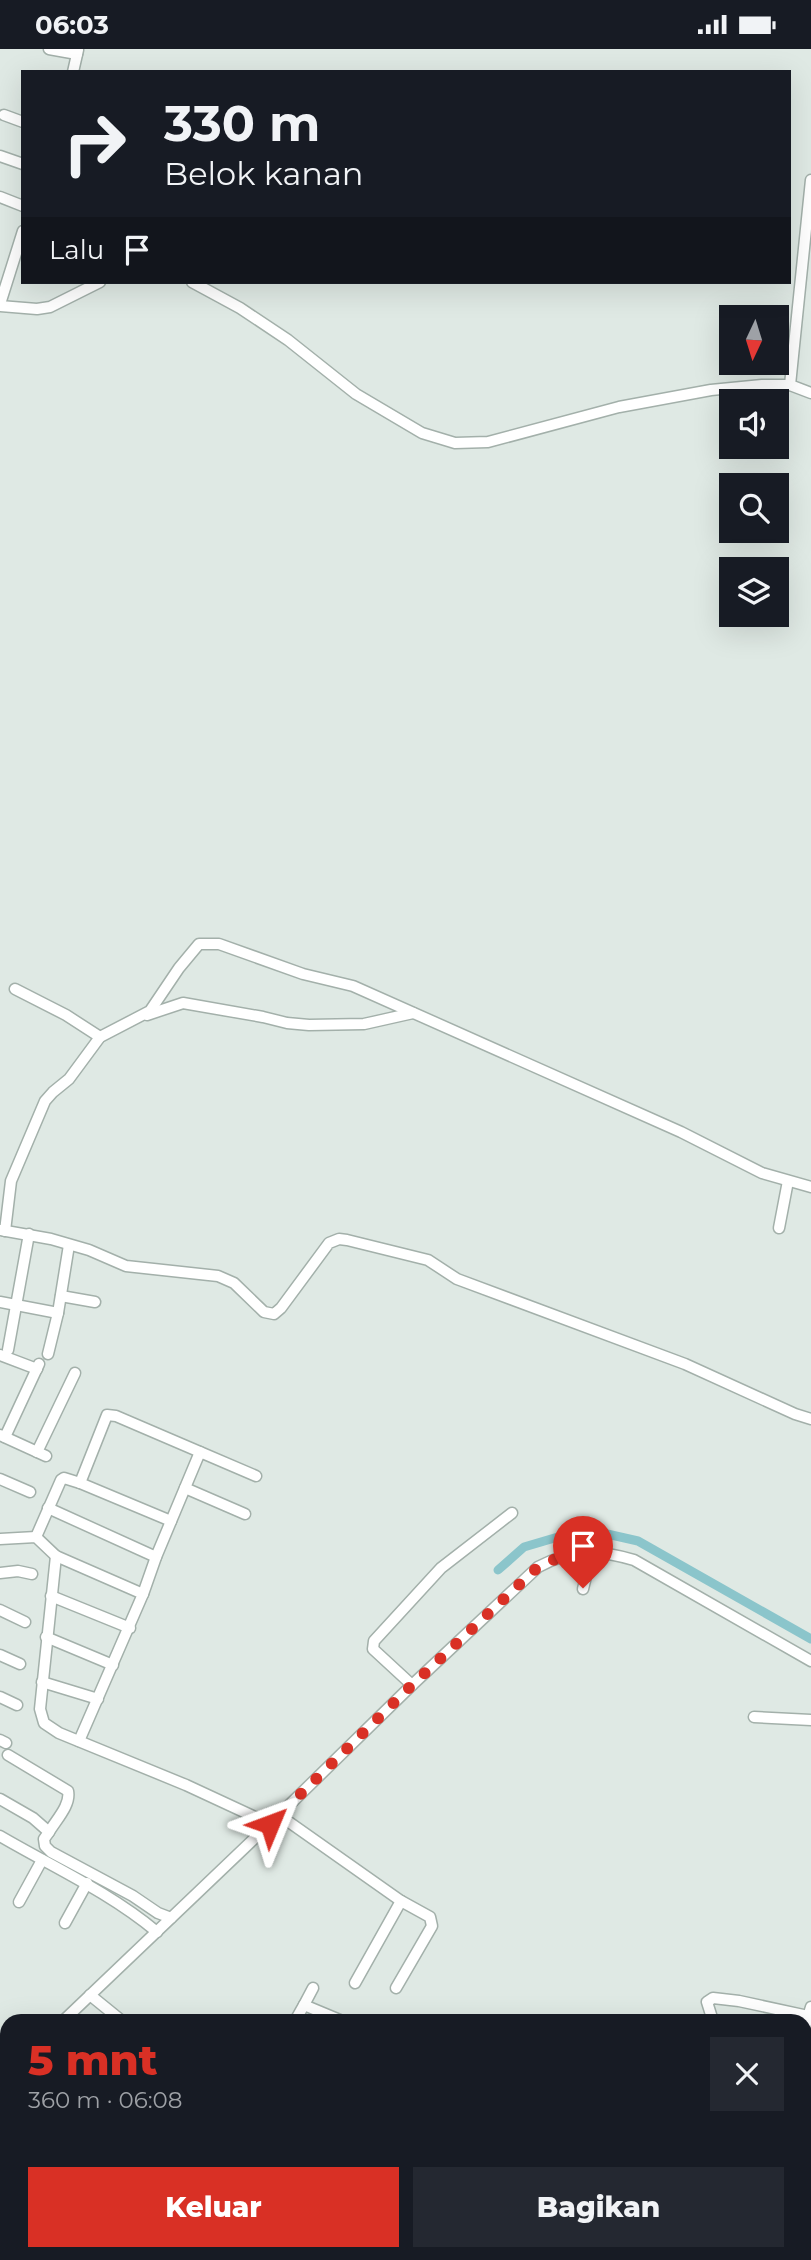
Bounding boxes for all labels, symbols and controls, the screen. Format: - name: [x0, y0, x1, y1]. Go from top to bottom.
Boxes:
- text: 06:03: [35, 9, 109, 41]
- text: 330 m: [164, 94, 320, 153]
- icon: right: [49, 98, 140, 189]
- text: Belok kanan: [164, 154, 364, 193]
- icon: arrive: [118, 231, 156, 269]
- text: Lalu: [49, 234, 104, 266]
- north arrow: [719, 305, 789, 375]
- map controls: [719, 305, 789, 627]
- button: sound: [719, 389, 789, 459]
- button: search: [719, 473, 789, 543]
- button: layers: [719, 557, 789, 627]
- pin: [553, 1516, 613, 1588]
- icon: arrive: [564, 1527, 602, 1565]
- position arrow: [233, 1787, 307, 1861]
- text: 5 mnt: [28, 2034, 158, 2086]
- button: close: [710, 2037, 784, 2111]
- text: 360 m · 06:08: [28, 2086, 183, 2114]
- button: Keluar: [28, 2167, 399, 2247]
- button: Bagikan: [413, 2167, 784, 2247]

